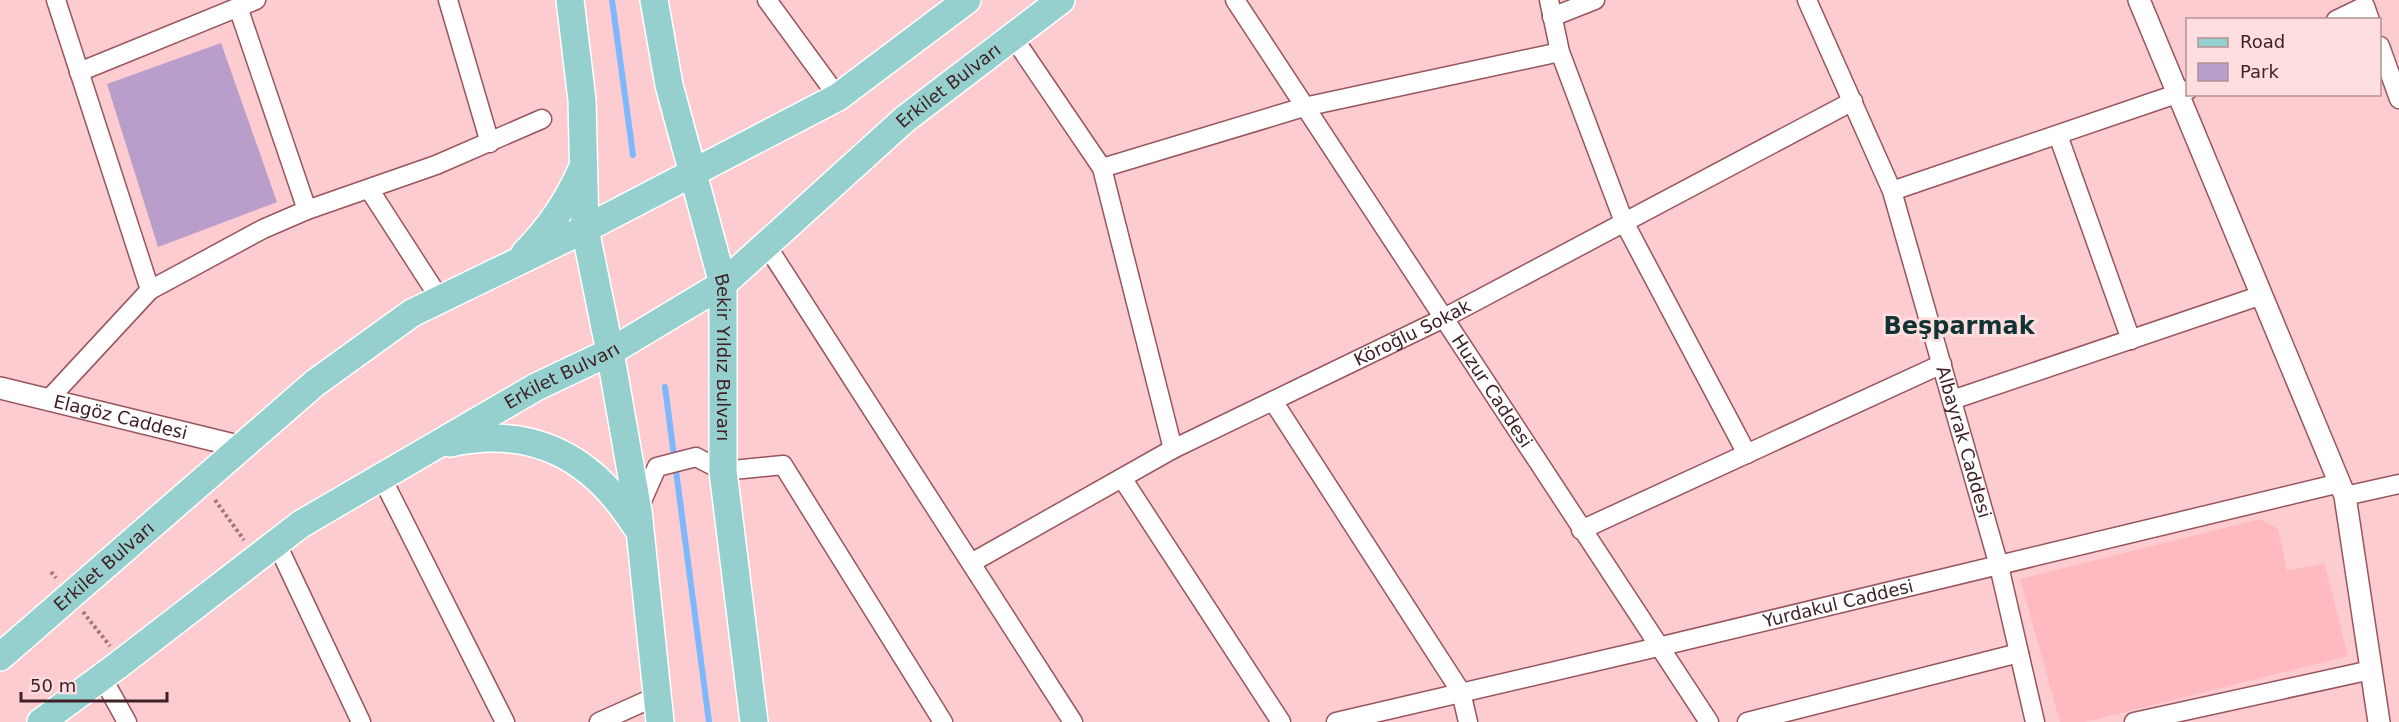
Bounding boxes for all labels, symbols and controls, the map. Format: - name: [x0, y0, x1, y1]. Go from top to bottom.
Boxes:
- legend: [2186, 18, 2381, 96]
- text: Road: [2240, 31, 2285, 52]
- street label: Erkilet Bulvarı: [891, 39, 1005, 132]
- text: Park: [2240, 61, 2279, 82]
- street label: Bekir Yıldız Bulvarı: [711, 271, 734, 441]
- street label: Köroğlu Sokak: [1350, 294, 1475, 370]
- district label: Beşparmak: [1883, 312, 2036, 340]
- street label: Huzur Caddesi: [1448, 330, 1537, 451]
- street label: Erkilet Bulvarı: [500, 338, 623, 413]
- street label: Albayrak Caddesi: [1932, 363, 1996, 520]
- street label: Elagöz Caddesi: [52, 390, 190, 443]
- street label: Erkilet Bulvarı: [49, 517, 158, 615]
- street label: Yurdakul Caddesi: [1760, 575, 1915, 632]
- scale bar: [21, 665, 166, 703]
- text: 50 m: [30, 675, 76, 696]

